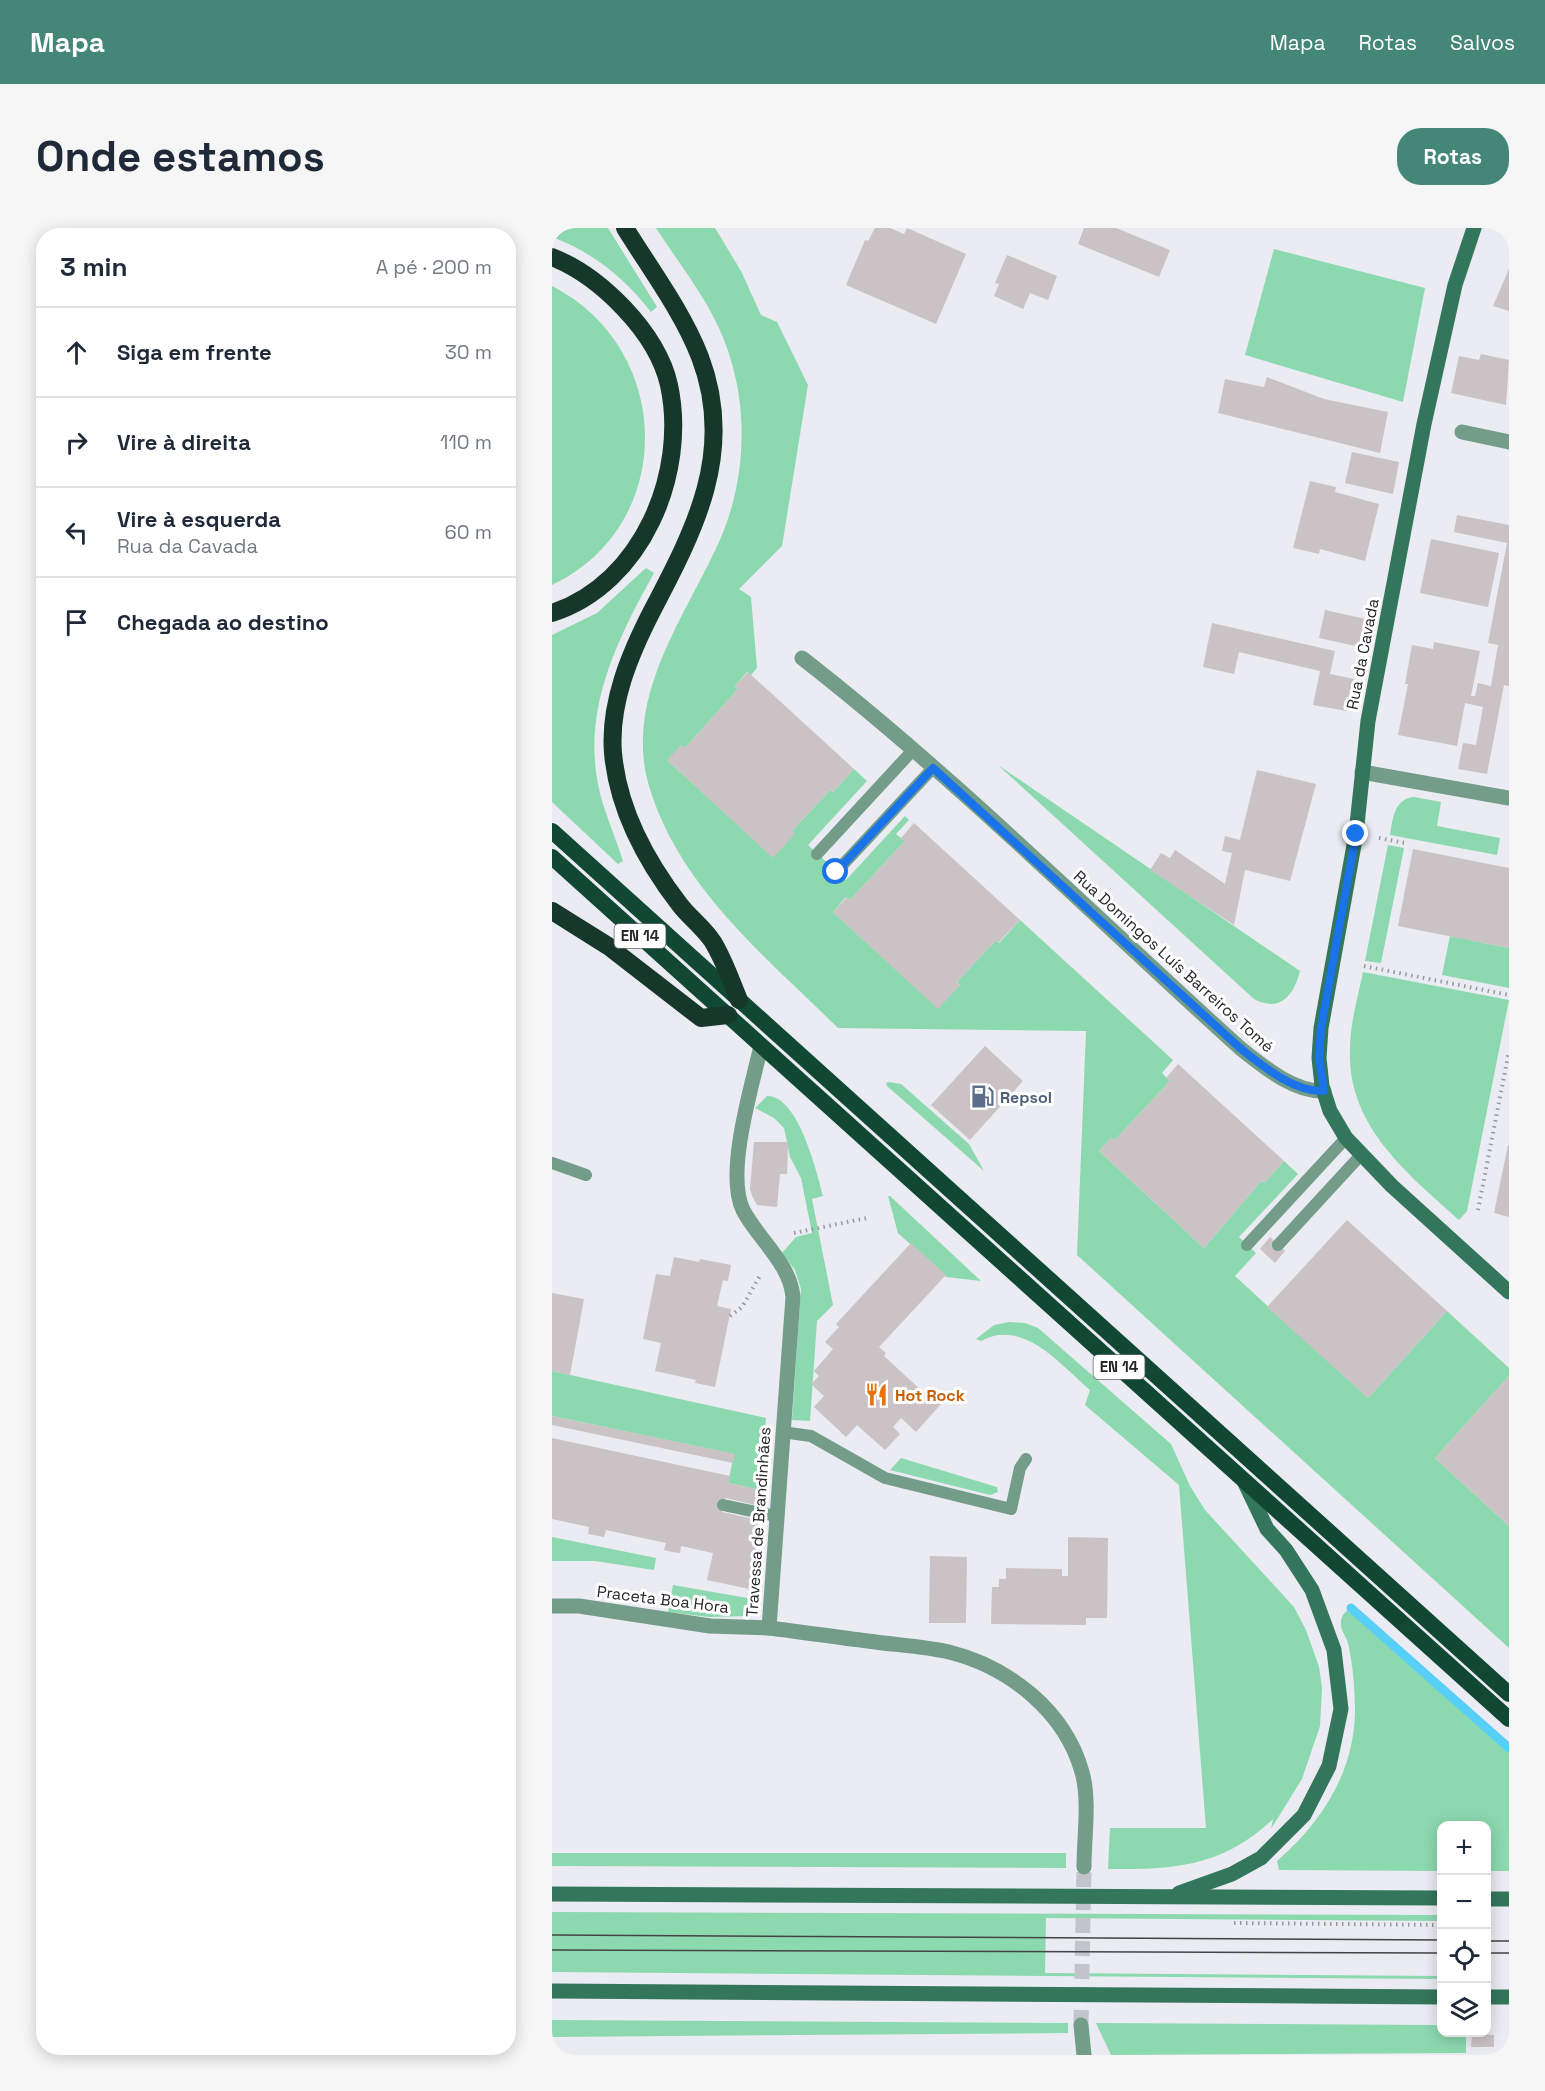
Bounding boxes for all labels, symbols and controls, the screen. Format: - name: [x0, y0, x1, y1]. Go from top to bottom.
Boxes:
- text: Mapa: [30, 24, 105, 60]
- text: Mapa: [1270, 29, 1325, 56]
- text: Rotas: [1358, 29, 1417, 56]
- text: Salvos: [1450, 29, 1515, 56]
- button: Rotas: [1397, 128, 1509, 185]
- text: Onde estamos: [36, 130, 325, 183]
- text: 3 min: [60, 250, 128, 284]
- text: A pé · 200 m: [376, 254, 492, 280]
- icon: ahead: [60, 336, 93, 369]
- text: Siga em frente: [117, 338, 272, 366]
- text: 30 m: [445, 339, 492, 365]
- icon: right: [60, 426, 93, 459]
- text: Vire à direita: [117, 428, 251, 456]
- text: 110 m: [440, 429, 492, 455]
- text: Vire à esquerda: [117, 505, 281, 533]
- icon: left: [60, 516, 93, 549]
- text: 60 m: [445, 519, 492, 545]
- text: Rua da Cavada: [117, 533, 258, 559]
- street label: Rua da Cavada: [1341, 597, 1384, 711]
- icon: arrive: [60, 606, 93, 639]
- text: Chegada ao destino: [117, 608, 329, 636]
- route end: [1342, 820, 1368, 846]
- route start: [822, 858, 848, 884]
- street label: Rua Domingos Luís Barreiros Tomé: [1069, 866, 1278, 1057]
- road number: EN 14: [614, 924, 665, 948]
- fuel station icon: Repsol: [969, 1084, 995, 1110]
- place label: Repsol: [1000, 1087, 1052, 1108]
- road number: EN 14: [1094, 1355, 1144, 1379]
- restaurant icon: Hot Rock: [864, 1382, 890, 1408]
- place label: Hot Rock: [895, 1385, 965, 1406]
- street label: Travessa de Brandinhães: [741, 1426, 776, 1618]
- street label: Praceta Boa Hora: [596, 1581, 730, 1618]
- map controls: [1437, 1821, 1491, 2037]
- button: +: [1437, 1821, 1491, 1875]
- button: −: [1437, 1875, 1491, 1929]
- button: locate: [1437, 1929, 1491, 1983]
- button: layers: [1437, 1983, 1491, 2037]

